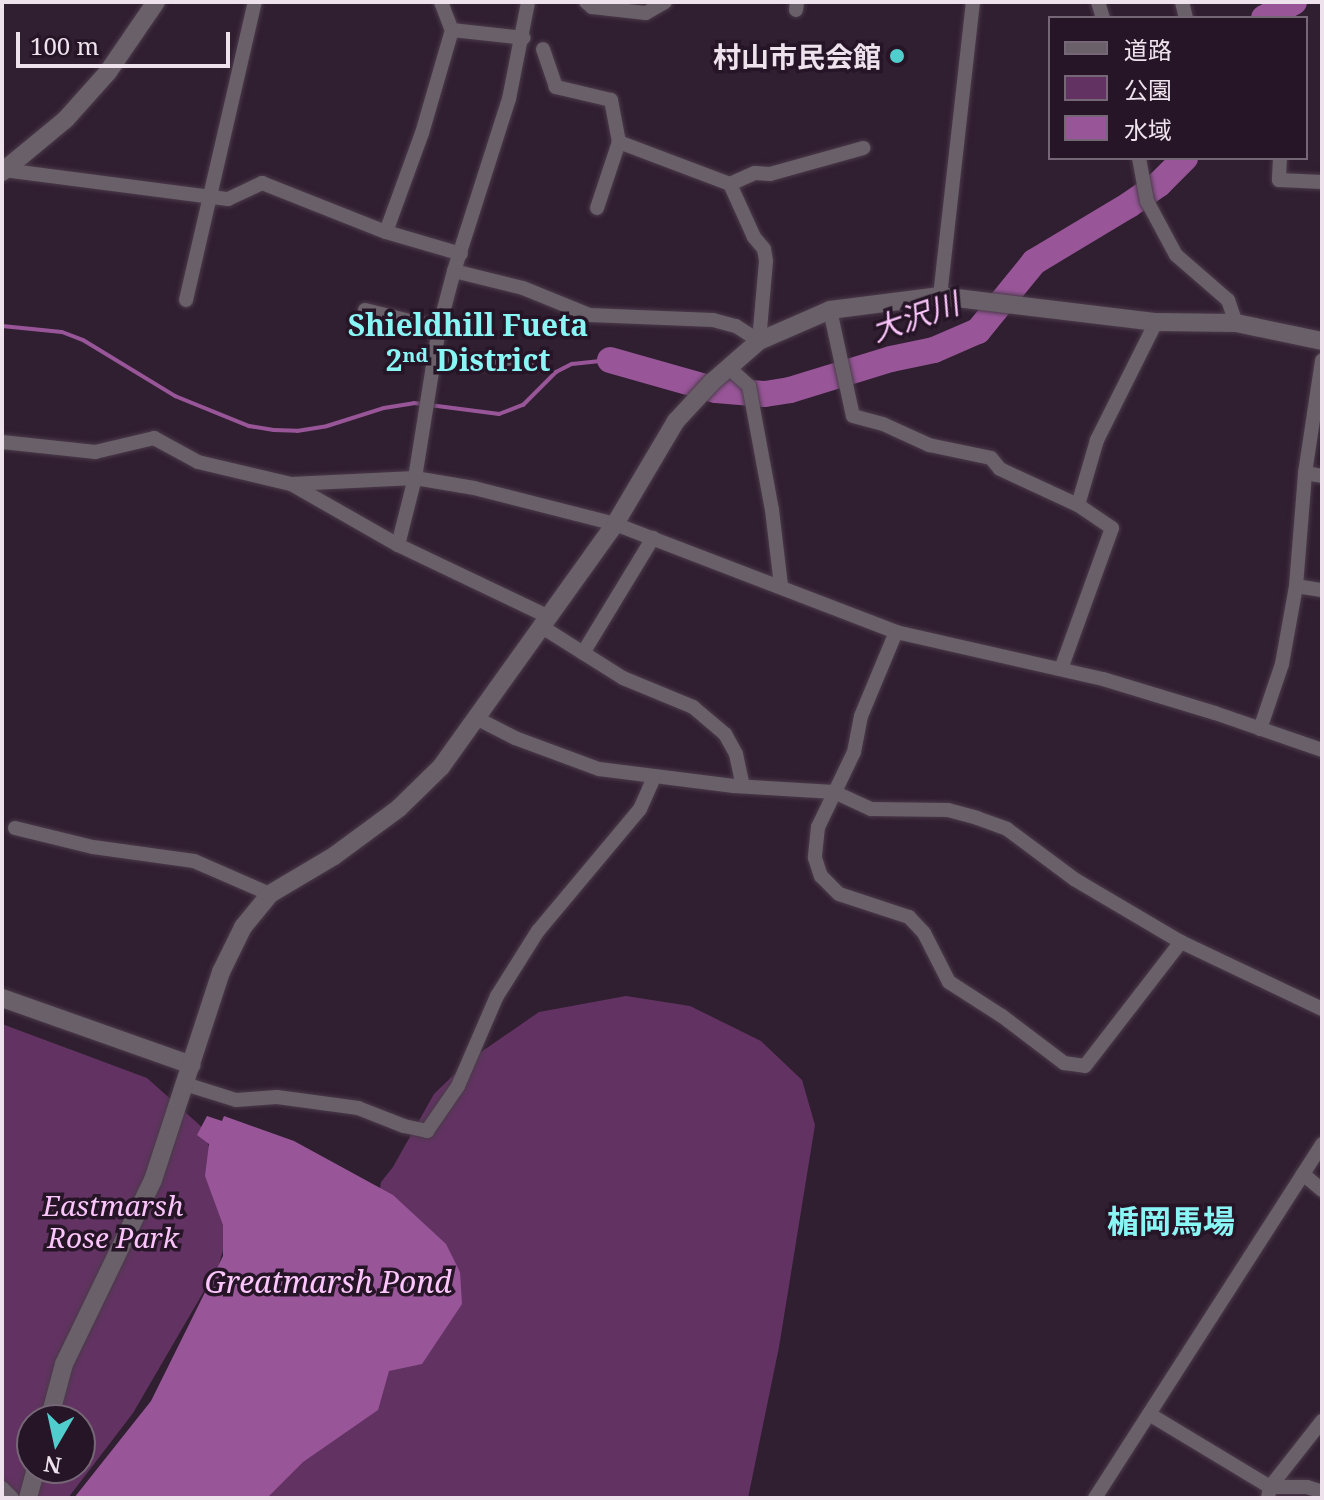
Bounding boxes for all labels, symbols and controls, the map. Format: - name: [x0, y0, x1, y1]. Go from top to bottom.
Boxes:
- scale bar: [20, 16, 234, 66]
- legend: [1048, 16, 1308, 160]
- text: 100 m: [30, 29, 99, 62]
- text: 道路: [1124, 33, 1172, 66]
- place label: 村山市民会館: [713, 39, 881, 73]
- marker: 村山市民会館: [888, 47, 906, 65]
- text: 公園: [1124, 73, 1172, 106]
- text: 水域: [1124, 113, 1172, 146]
- water label: 大沢川: [867, 285, 963, 349]
- district label: Shieldhill Fueta 2ⁿᵈ District: [348, 307, 588, 378]
- park label: Eastmarsh Rose Park: [42, 1188, 184, 1254]
- district label: 楯岡馬場: [1107, 1202, 1235, 1240]
- water label: Greatmarsh Pond: [204, 1264, 452, 1300]
- north arrow: [16, 1404, 96, 1484]
- text: N: [42, 1450, 63, 1482]

